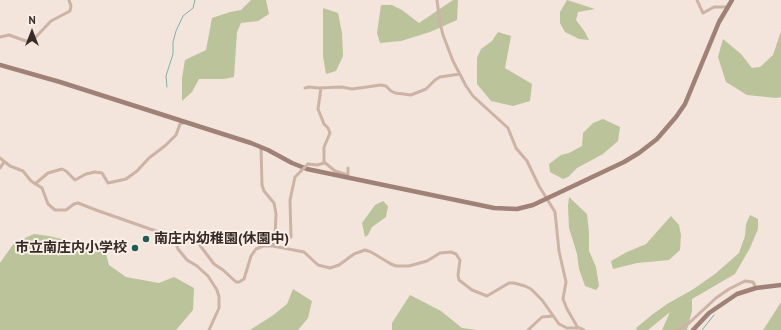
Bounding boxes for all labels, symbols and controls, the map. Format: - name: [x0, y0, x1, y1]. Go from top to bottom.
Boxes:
- north arrow: [12, 12, 52, 52]
- text: N: [28, 13, 36, 27]
- place label: 南庄内幼稚園(休園中): [154, 231, 289, 247]
- marker: 南庄内幼稚園(休園中): [141, 234, 151, 244]
- place label: 市立南庄内小学校: [15, 240, 127, 256]
- marker: 市立南庄内小学校: [130, 243, 140, 253]

